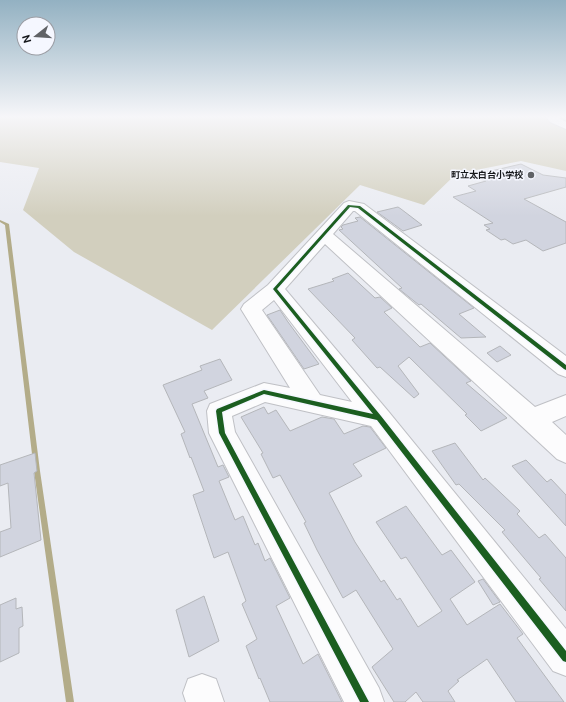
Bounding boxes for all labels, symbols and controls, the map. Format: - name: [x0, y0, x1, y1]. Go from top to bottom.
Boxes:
- north arrow: [16, 16, 56, 56]
- text: N: [19, 33, 33, 45]
- place label: 町立太白台小学校: [451, 170, 524, 180]
- marker: 町立太白台小学校: [526, 170, 536, 180]

